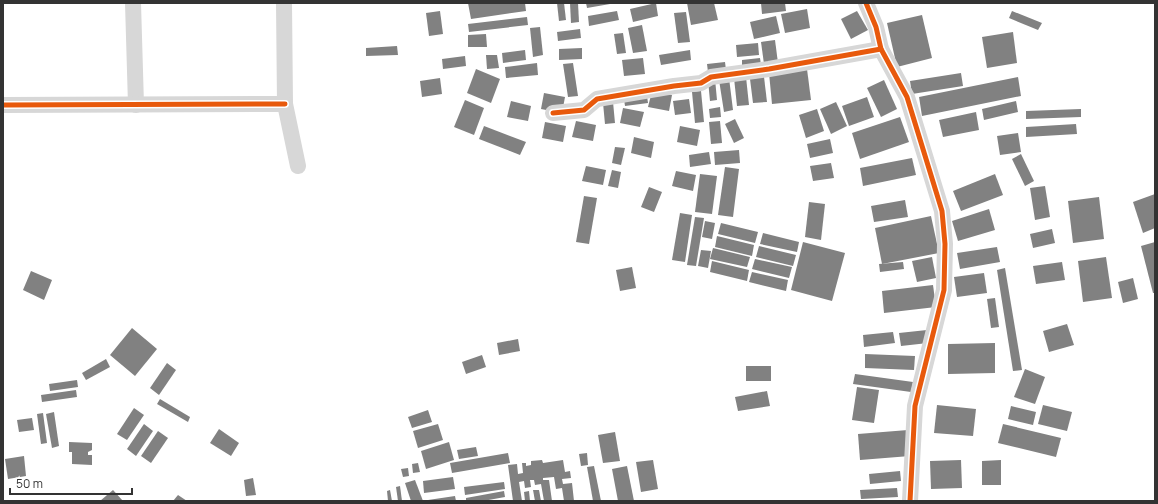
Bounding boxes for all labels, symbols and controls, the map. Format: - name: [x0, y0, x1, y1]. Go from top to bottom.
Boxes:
- scale bar: [10, 470, 132, 496]
- text: 50 m: [16, 475, 43, 492]

